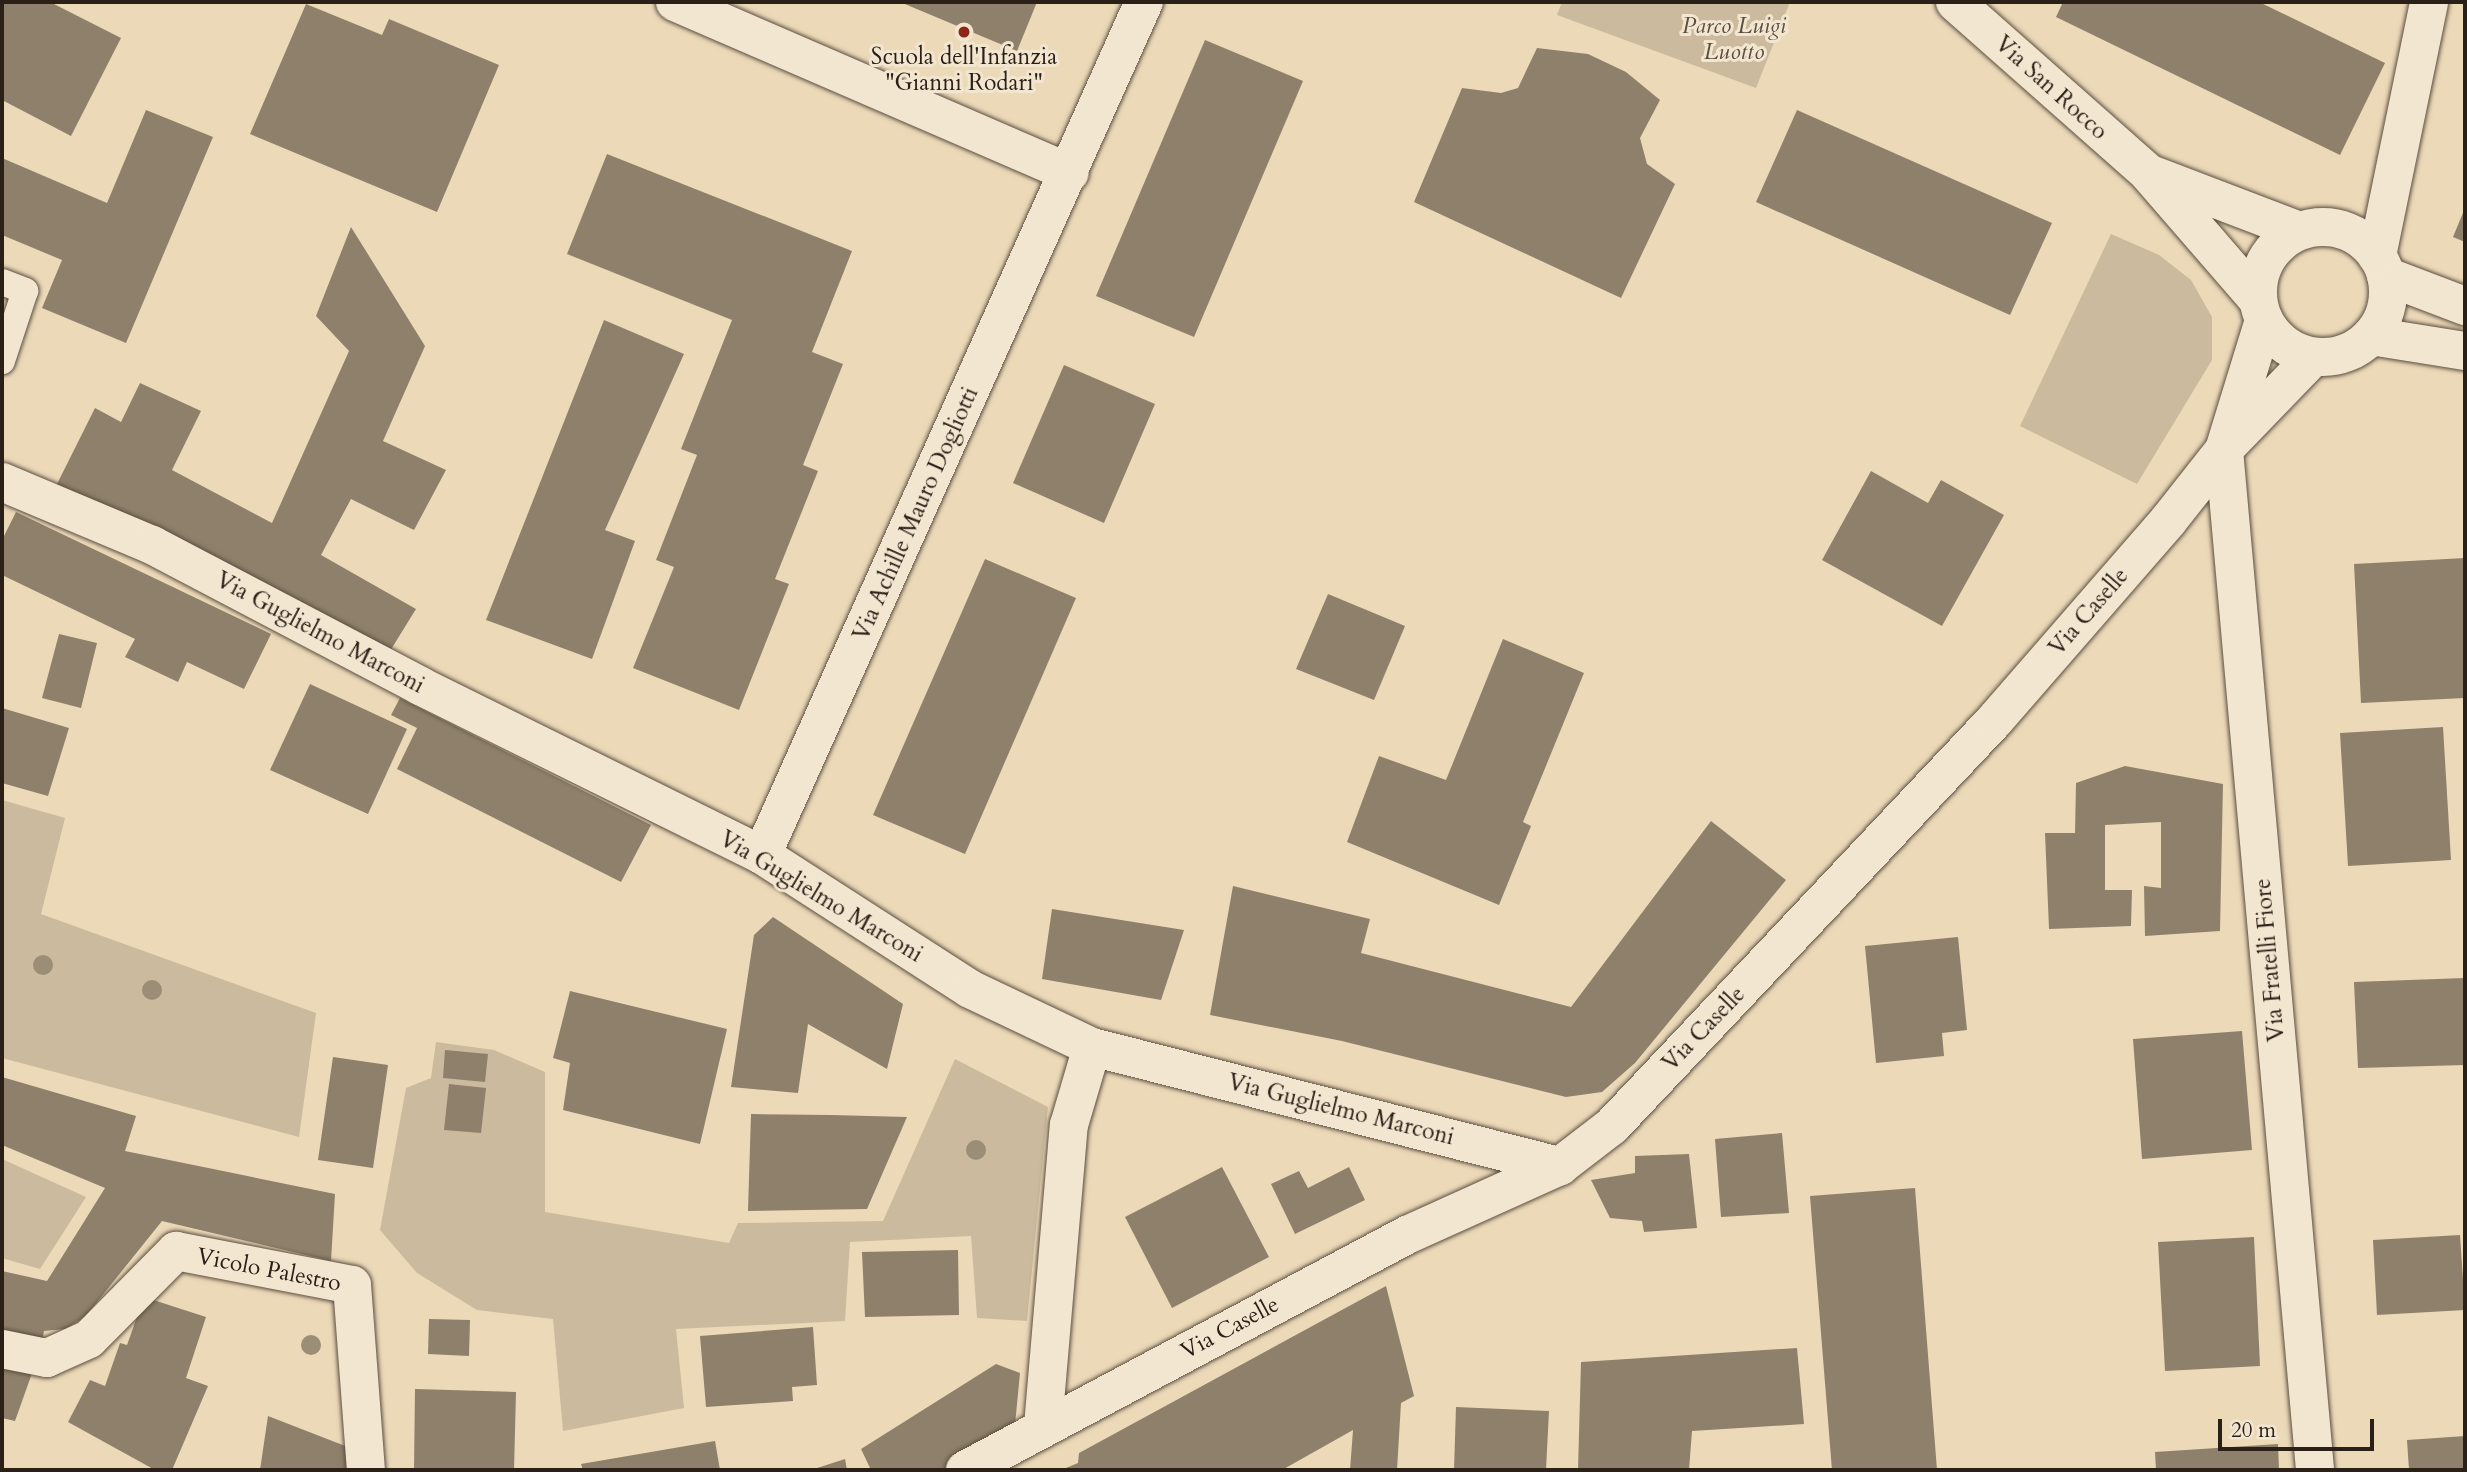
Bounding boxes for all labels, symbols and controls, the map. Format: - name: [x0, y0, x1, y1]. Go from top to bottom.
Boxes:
- park label: Parco Luigi Luotto: [1682, 12, 1786, 66]
- marker: Scuola dell'Infanzia "Gianni Rodari": [956, 24, 972, 40]
- street label: Via San Rocco: [1989, 30, 2113, 146]
- place label: Scuola dell'Infanzia "Gianni Rodari": [871, 43, 1057, 97]
- street label: Via Achille Mauro Dogliotti: [848, 383, 984, 645]
- street label: Via Caselle: [2043, 562, 2135, 662]
- street label: Via Guglielmo Marconi: [211, 566, 429, 700]
- street label: Via Guglielmo Marconi: [714, 825, 928, 969]
- street label: Via Fratelli Fiore: [2249, 877, 2291, 1043]
- street label: Via Caselle: [1657, 981, 1751, 1077]
- street label: Via Guglielmo Marconi: [1225, 1069, 1457, 1151]
- street label: Vicolo Palestro: [195, 1242, 343, 1298]
- street label: Via Caselle: [1176, 1291, 1284, 1365]
- scale bar: [2222, 1406, 2378, 1450]
- text: 20 m: [2231, 1416, 2276, 1445]

